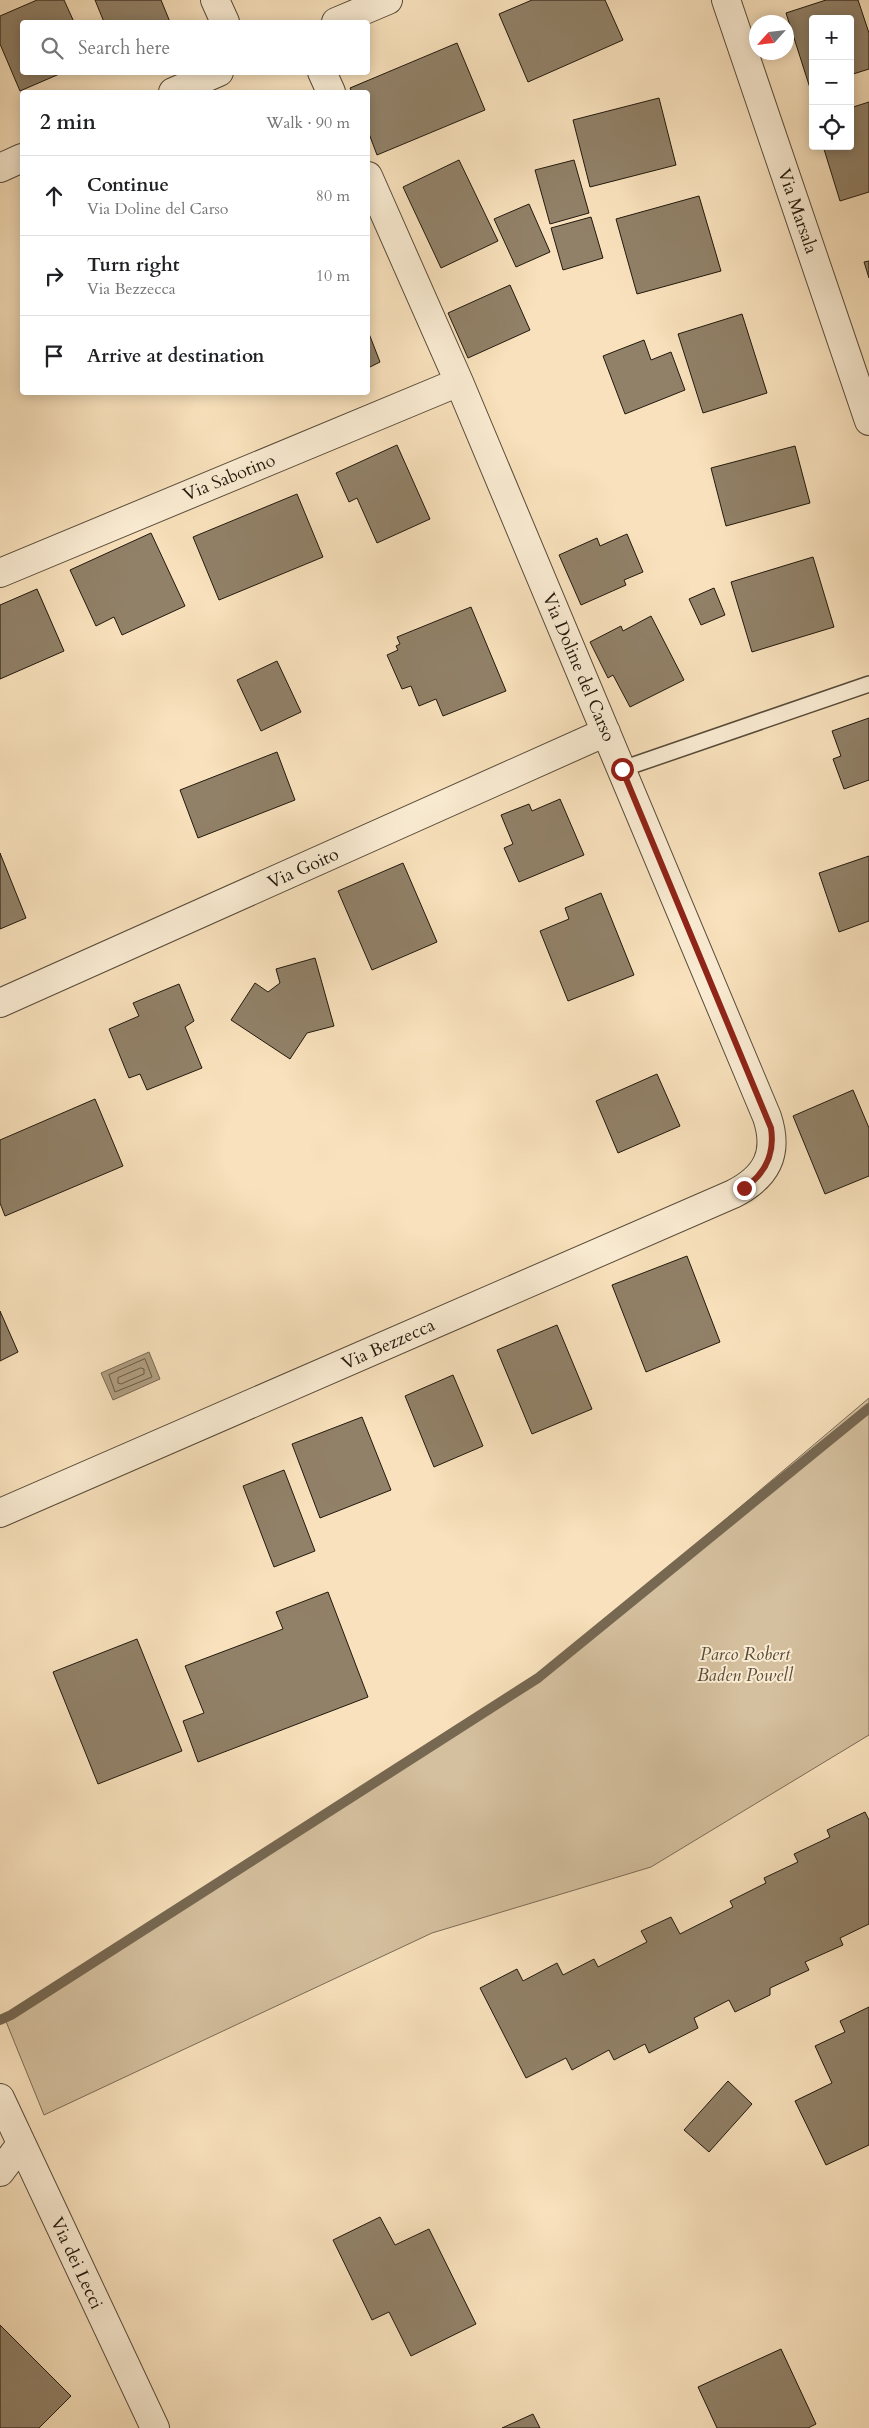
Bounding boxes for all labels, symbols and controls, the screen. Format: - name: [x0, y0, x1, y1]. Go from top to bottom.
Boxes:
- north arrow: [749, 15, 794, 60]
- map controls: [809, 15, 854, 150]
- button: +: [809, 15, 854, 60]
- search box: [20, 20, 370, 75]
- icon: search: [38, 34, 66, 62]
- text: Search here: [78, 35, 170, 61]
- button: −: [809, 60, 854, 105]
- button: locate: [809, 105, 854, 150]
- text: 2 min: [40, 108, 96, 137]
- text: Walk · 90 m: [266, 112, 350, 134]
- street label: Via Marsala: [771, 165, 824, 257]
- text: Continue: [87, 172, 169, 198]
- icon: ahead: [40, 182, 68, 210]
- text: 80 m: [316, 185, 350, 207]
- text: Via Doline del Carso: [87, 198, 228, 220]
- text: Turn right: [87, 252, 179, 278]
- icon: right: [40, 262, 68, 290]
- text: 10 m: [316, 265, 350, 287]
- text: Via Bezzecca: [87, 278, 176, 300]
- icon: arrive: [40, 342, 68, 370]
- text: Arrive at destination: [87, 343, 264, 369]
- street label: Via Sabotino: [179, 447, 279, 507]
- street label: Via Doline del Carso: [536, 589, 621, 746]
- route start: [611, 758, 634, 781]
- street label: Via Goito: [264, 842, 343, 895]
- route end: [733, 1177, 756, 1200]
- street label: Via Bezzecca: [338, 1313, 439, 1376]
- park label: Parco Robert Baden Powell: [697, 1642, 794, 1688]
- street label: Via dei Lecci: [44, 2213, 109, 2313]

